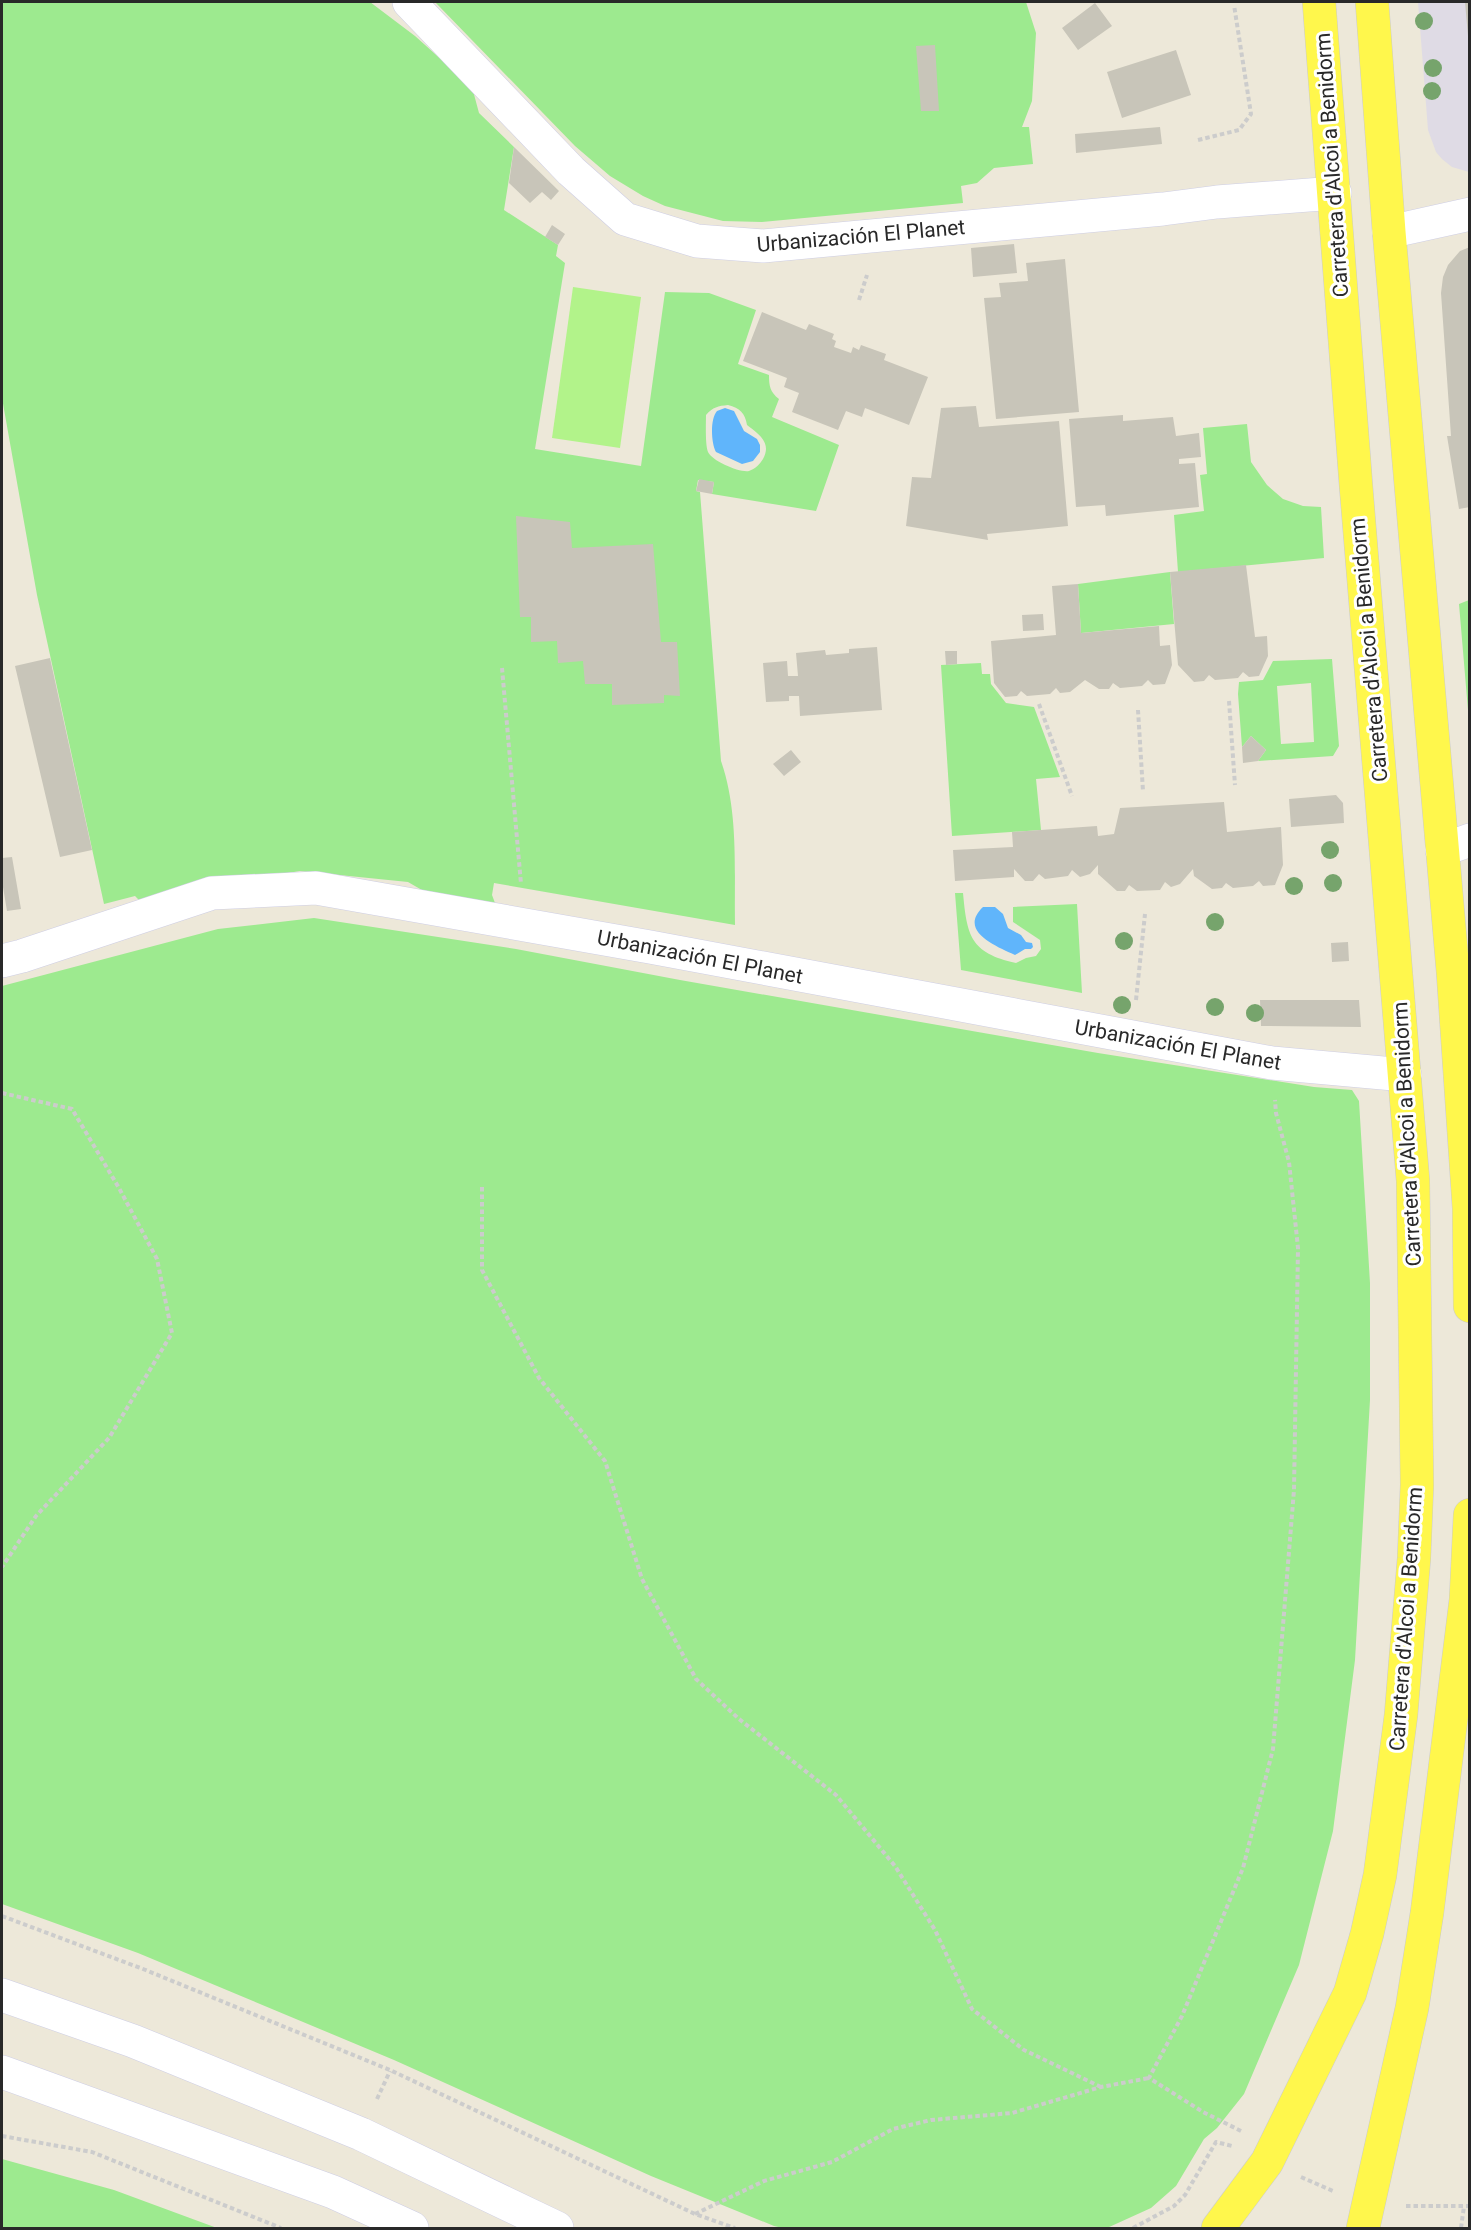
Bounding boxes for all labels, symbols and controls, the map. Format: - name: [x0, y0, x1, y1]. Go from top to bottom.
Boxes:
- street label: Carretera d'Alcoi a Benidorm: [1311, 32, 1353, 298]
- street label: Urbanización El Planet: [756, 215, 966, 257]
- street label: Carretera d'Alcoi a Benidorm: [1346, 517, 1392, 783]
- street label: Urbanización El Planet: [595, 925, 805, 989]
- street label: Carretera d'Alcoi a Benidorm: [1388, 1001, 1426, 1267]
- street label: Urbanización El Planet: [1073, 1015, 1283, 1075]
- street label: Carretera d'Alcoi a Benidorm: [1385, 1486, 1427, 1752]

